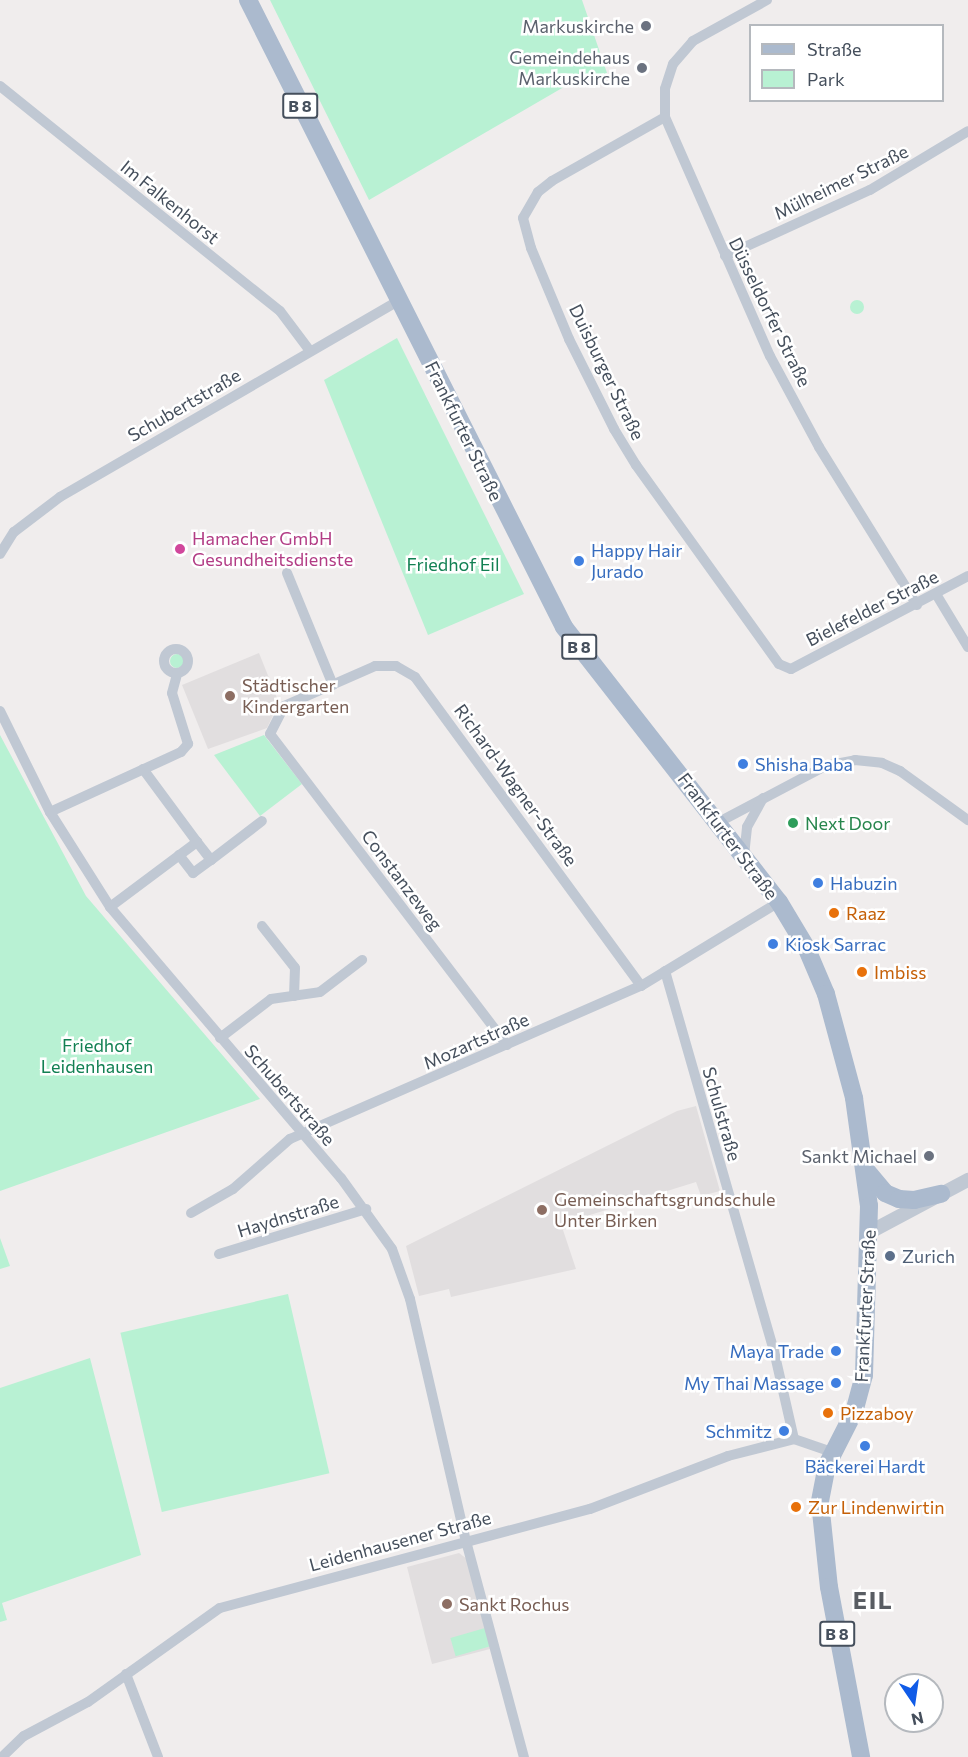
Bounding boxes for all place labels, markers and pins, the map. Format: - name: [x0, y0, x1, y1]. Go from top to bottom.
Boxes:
- place label: Markuskirche: [522, 15, 634, 37]
- marker: Markuskirche: [639, 19, 653, 33]
- place label: Gemeindehaus Markuskirche: [509, 47, 630, 90]
- marker: Gemeindehaus Markuskirche: [635, 61, 649, 75]
- place label: Hamacher GmbH Gesundheitsdienste: [192, 528, 353, 570]
- place label: Happy Hair Jurado: [591, 540, 682, 582]
- marker: Hamacher GmbH Gesundheitsdienste: [173, 542, 187, 556]
- marker: Happy Hair Jurado: [572, 554, 586, 568]
- place label: Städtischer Kindergarten: [242, 675, 349, 718]
- marker: Städtischer Kindergarten: [223, 689, 237, 703]
- place label: Shisha Baba: [755, 753, 853, 775]
- marker: Shisha Baba: [736, 757, 750, 771]
- place label: Next Door: [805, 812, 890, 834]
- marker: Next Door: [786, 816, 800, 830]
- place label: Habuzin: [830, 872, 897, 894]
- marker: Habuzin: [811, 876, 825, 890]
- place label: Raaz: [846, 902, 886, 924]
- marker: Raaz: [827, 906, 841, 920]
- place label: Kiosk Sarrac: [785, 933, 886, 955]
- marker: Kiosk Sarrac: [766, 937, 780, 951]
- place label: Imbiss: [874, 961, 926, 983]
- marker: Imbiss: [855, 965, 869, 979]
- place label: Sankt Michael: [802, 1145, 917, 1167]
- marker: Sankt Michael: [922, 1149, 936, 1163]
- place label: Gemeinschaftsgrundschule Unter Birken: [554, 1189, 776, 1232]
- marker: Gemeinschaftsgrundschule Unter Birken: [535, 1203, 549, 1217]
- place label: Zurich: [902, 1245, 955, 1267]
- marker: Zurich: [883, 1249, 897, 1263]
- place label: Maya Trade: [729, 1340, 824, 1362]
- marker: Maya Trade: [829, 1344, 843, 1358]
- place label: My Thai Massage: [684, 1372, 824, 1394]
- marker: My Thai Massage: [829, 1376, 843, 1390]
- place label: Pizzaboy: [840, 1402, 914, 1424]
- marker: Pizzaboy: [821, 1406, 835, 1420]
- place label: Schmitz: [706, 1420, 772, 1442]
- marker: Schmitz: [777, 1424, 791, 1438]
- marker: Bäckerei Hardt: [858, 1439, 872, 1453]
- place label: Bäckerei Hardt: [805, 1455, 925, 1477]
- place label: Zur Lindenwirtin: [808, 1496, 945, 1518]
- marker: Zur Lindenwirtin: [789, 1500, 803, 1514]
- place label: Sankt Rochus: [459, 1593, 570, 1615]
- marker: Sankt Rochus: [440, 1597, 454, 1611]

